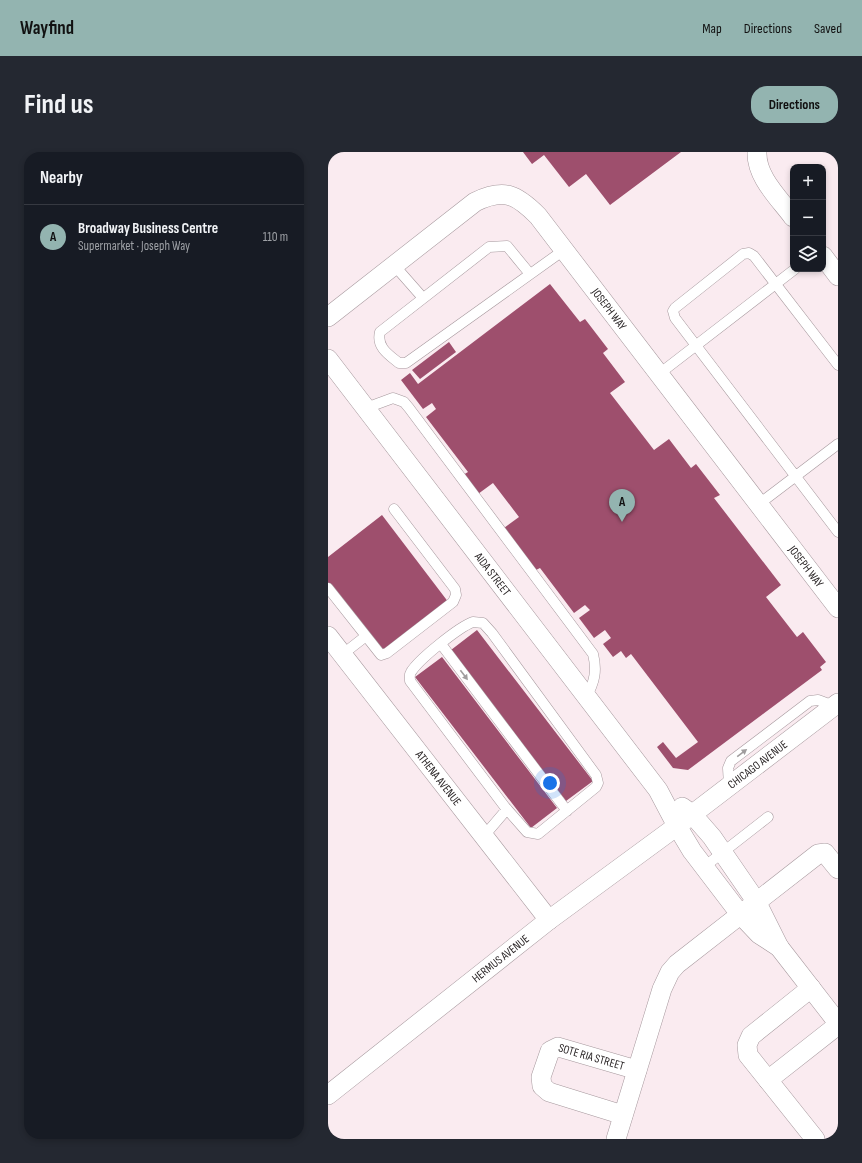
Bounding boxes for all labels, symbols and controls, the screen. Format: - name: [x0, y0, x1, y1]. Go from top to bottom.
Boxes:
- text: Wayfind: [20, 17, 74, 40]
- text: Map: [702, 20, 722, 37]
- text: Directions: [744, 20, 792, 37]
- text: Saved: [814, 20, 842, 37]
- button: Directions: [751, 86, 838, 123]
- text: Find us: [24, 88, 93, 121]
- map controls: [790, 164, 826, 272]
- button: +: [790, 164, 826, 200]
- text: Nearby: [40, 168, 83, 188]
- button: −: [790, 200, 826, 236]
- text: Broadway Business Centre: [78, 219, 218, 238]
- text: A: [50, 229, 56, 245]
- text: 110 m: [263, 229, 288, 245]
- button: layers: [790, 236, 826, 272]
- text: Supermarket · Joseph Way: [78, 238, 190, 254]
- street label: JOSEPH WAY: [587, 285, 630, 333]
- pin: A: [609, 489, 635, 522]
- street label: JOSEPH WAY: [784, 542, 826, 591]
- street label: AIDA STREET: [470, 549, 514, 599]
- one-way arrow: [460, 670, 468, 681]
- street label: CHICAGO AVENUE: [725, 737, 791, 793]
- street label: ATHENA AVENUE: [411, 747, 464, 809]
- one-way arrow: [736, 748, 747, 757]
- your location: [540, 773, 560, 793]
- street label: HERMUS AVENUE: [469, 932, 533, 986]
- street label: SOTE RIA STREET: [557, 1041, 626, 1074]

